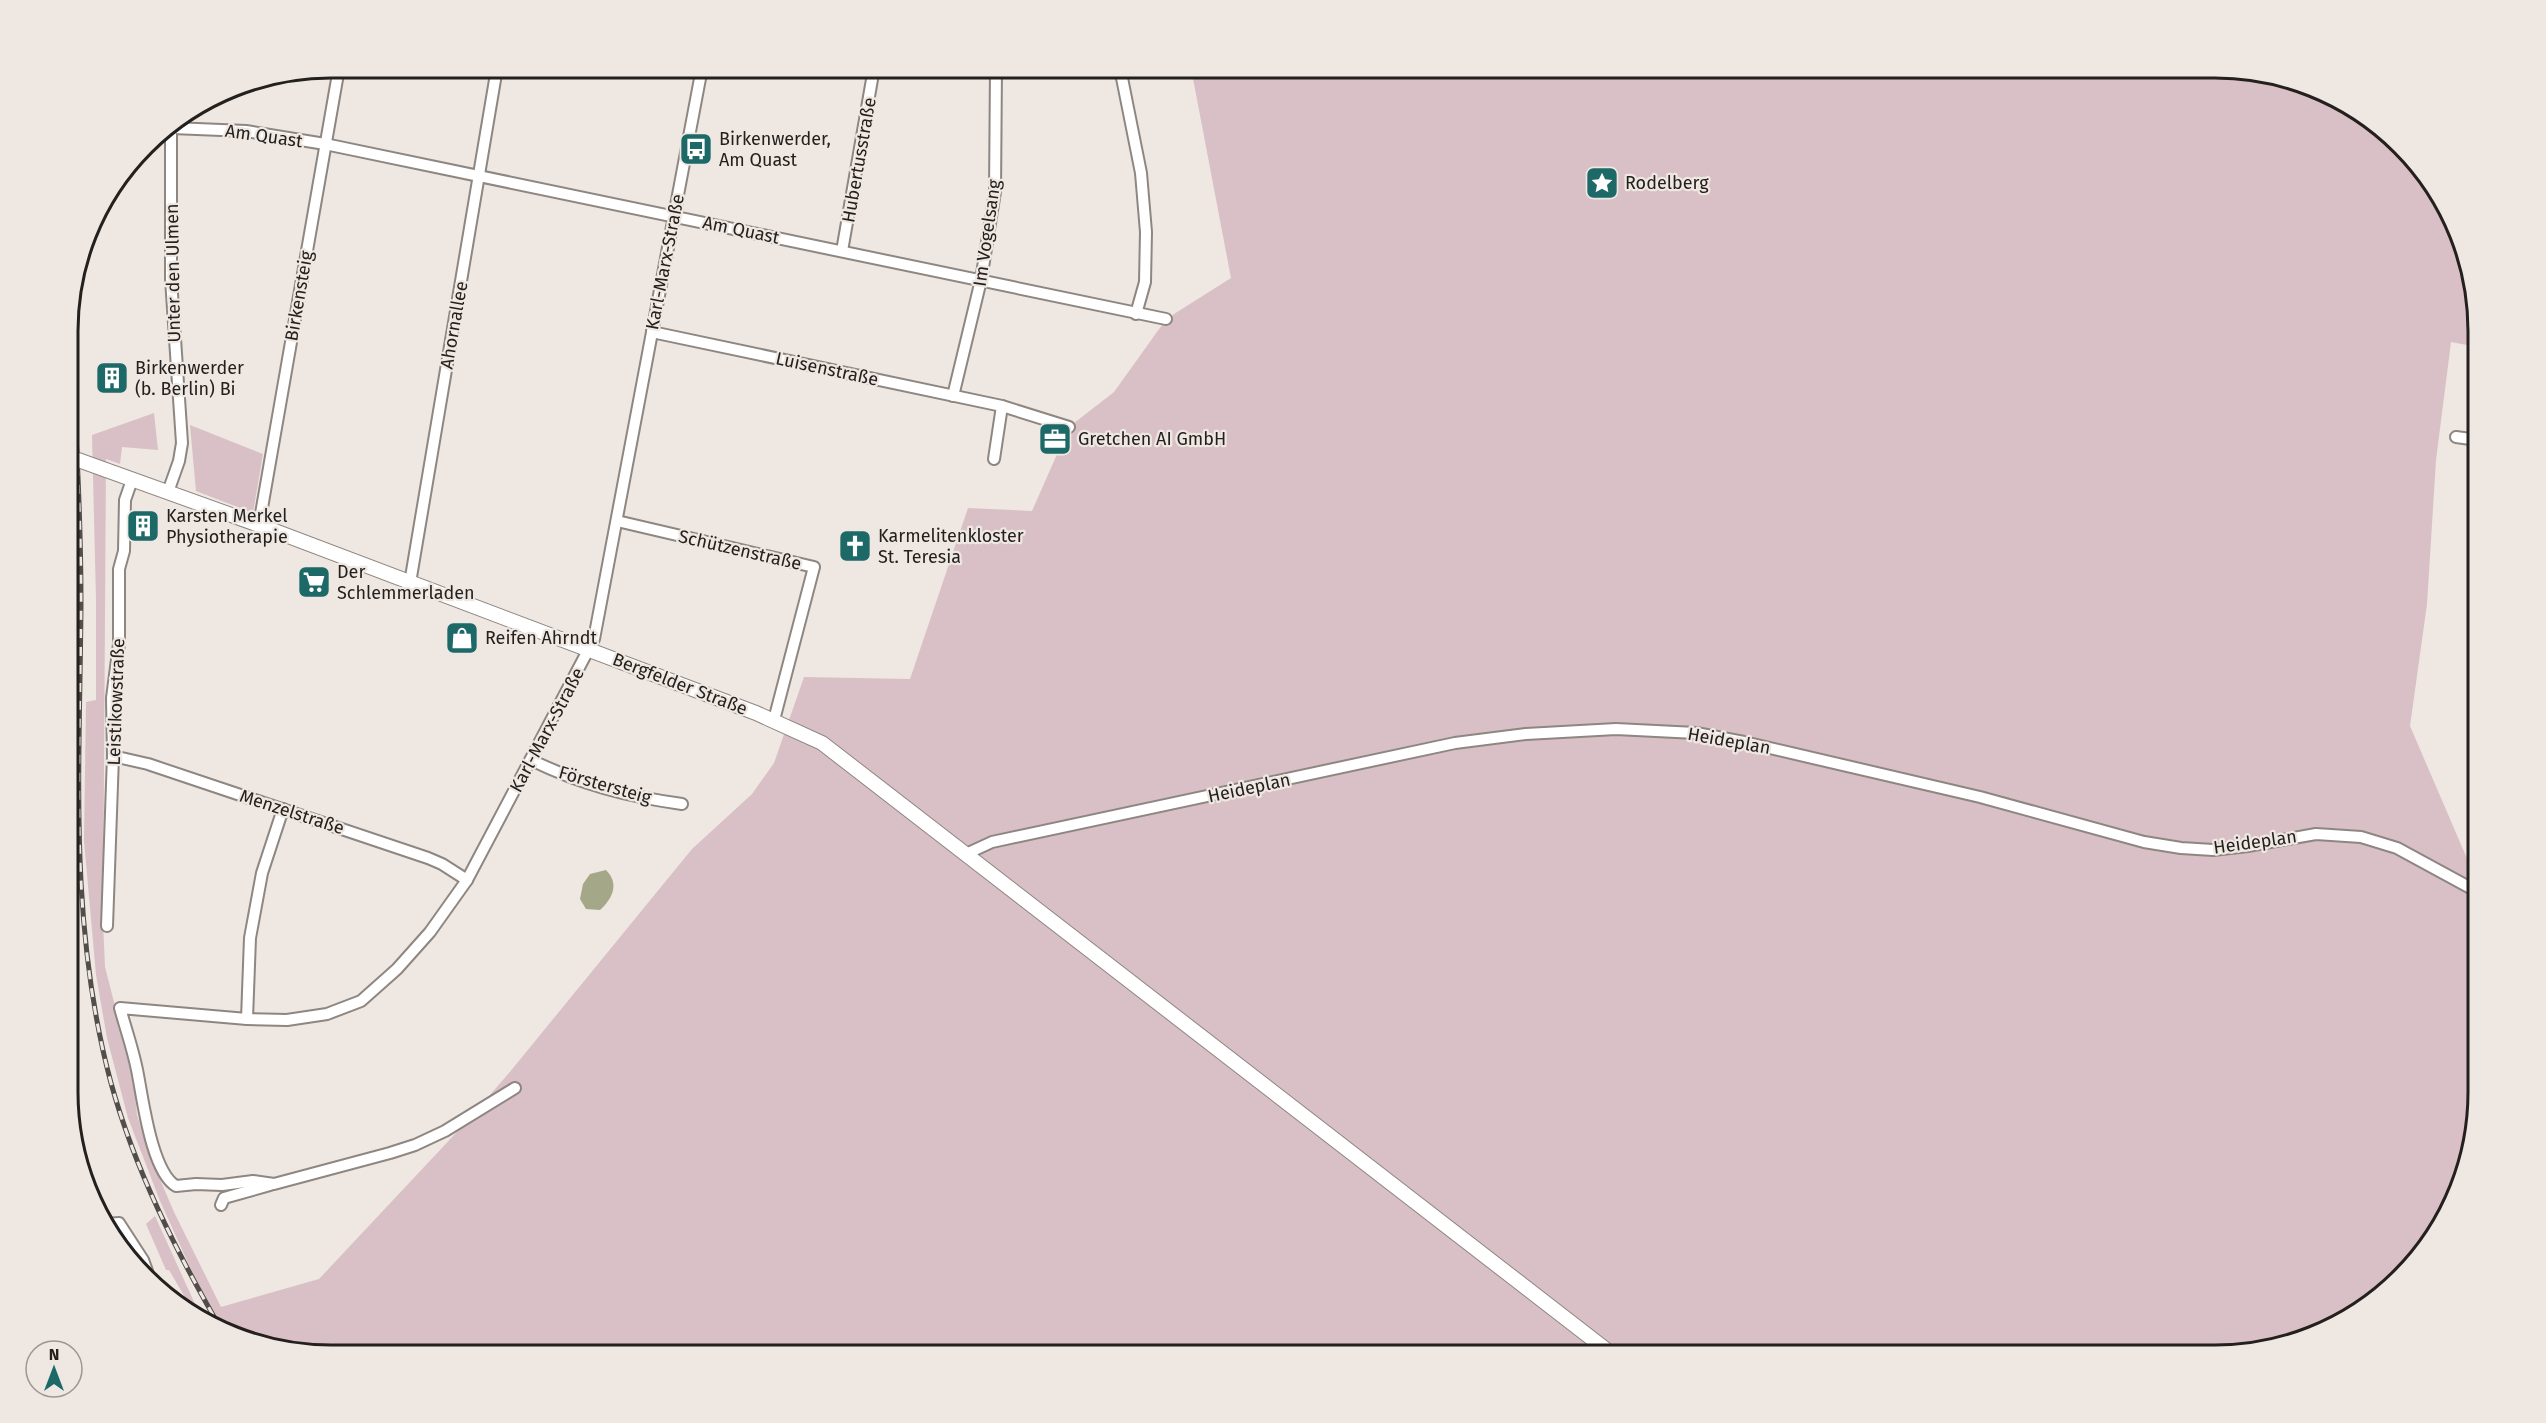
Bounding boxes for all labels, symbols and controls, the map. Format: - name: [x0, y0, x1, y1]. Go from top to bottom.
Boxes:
- street label: Hubertusstraße: [837, 96, 881, 224]
- street label: Am Quast: [224, 120, 305, 152]
- place label: Birkenwerder, Am Quast: [719, 128, 831, 171]
- bus stop icon: Birkenwerder, Am Quast: [678, 131, 714, 167]
- place icon: Rodelberg: [1584, 165, 1620, 201]
- place label: Rodelberg: [1625, 172, 1709, 194]
- street label: Im Vogelsang: [969, 178, 1005, 288]
- street label: Karl-Marx-Straße: [641, 192, 689, 332]
- street label: Unter den Ulmen: [161, 203, 185, 343]
- street label: Am Quast: [701, 211, 782, 249]
- street label: Birkensteig: [280, 249, 318, 343]
- street label: Ahornallee: [435, 279, 473, 371]
- street label: Luisenstraße: [774, 347, 880, 391]
- place label: Birkenwerder (b. Berlin) Bi: [135, 357, 244, 400]
- building icon: Birkenwerder (b. Berlin) Bi: [94, 360, 130, 396]
- office icon: Gretchen AI GmbH: [1037, 421, 1073, 457]
- place label: Gretchen AI GmbH: [1078, 428, 1226, 450]
- place label: Karsten Merkel Physiotherapie: [166, 505, 288, 548]
- building icon: Karsten Merkel Physiotherapie: [125, 508, 161, 544]
- street label: Schützenstraße: [676, 525, 804, 575]
- place label: Karmelitenkloster St. Teresia: [878, 525, 1024, 568]
- church icon: Karmelitenkloster St. Teresia: [837, 528, 873, 564]
- place label: Der Schlemmerladen: [337, 561, 475, 604]
- supermarket icon: Der Schlemmerladen: [296, 564, 332, 600]
- shop icon: Reifen Ahrndt: [444, 620, 480, 656]
- place label: Reifen Ahrndt: [485, 627, 598, 649]
- street label: Leistikowstraße: [103, 638, 129, 766]
- street label: Bergfelder Straße: [609, 648, 751, 720]
- street label: Karl-Marx-Straße: [505, 664, 589, 796]
- street label: Heideplan: [1686, 723, 1772, 759]
- street label: Förstersteig: [556, 761, 654, 809]
- street label: Heideplan: [1206, 769, 1292, 807]
- street label: Menzelstraße: [237, 785, 347, 839]
- street label: Heideplan: [2212, 825, 2298, 859]
- north arrow: [24, 1339, 84, 1399]
- text: N: [49, 1345, 59, 1364]

